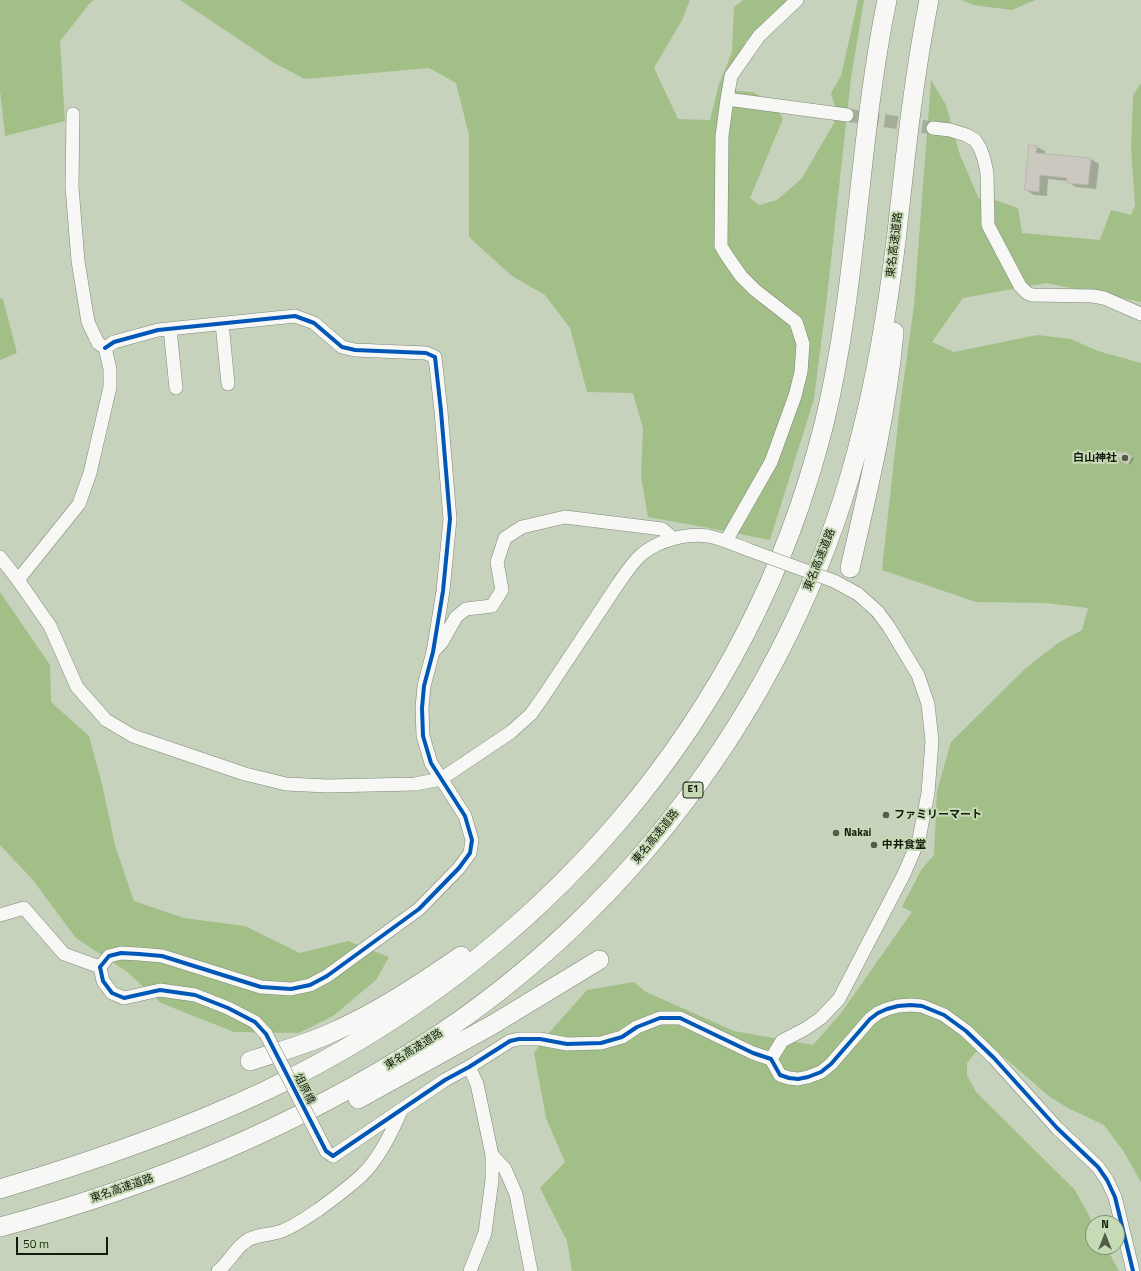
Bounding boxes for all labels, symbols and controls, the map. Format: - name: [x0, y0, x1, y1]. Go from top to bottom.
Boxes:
- street label: 東名高速道路: [884, 211, 906, 279]
- place label: 白山神社: [1073, 451, 1117, 465]
- marker: 白山神社: [1120, 453, 1130, 463]
- street label: 東名高速道路: [802, 527, 838, 593]
- road number: E1: [683, 782, 703, 798]
- street label: 東名高速道路: [630, 807, 682, 867]
- place label: ファミリーマート: [894, 808, 982, 822]
- marker: ファミリーマート: [881, 810, 891, 820]
- place label: Nakai: [844, 826, 871, 840]
- marker: Nakai: [831, 828, 841, 838]
- place label: 中井食堂: [882, 838, 926, 852]
- marker: 中井食堂: [869, 840, 879, 850]
- street label: 東名高速道路: [383, 1027, 445, 1073]
- street label: 俎原橋: [291, 1071, 317, 1107]
- street label: 東名高速道路: [89, 1172, 155, 1206]
- north arrow: [1085, 1215, 1125, 1255]
- text: N: [1101, 1216, 1109, 1232]
- scale bar: [18, 1229, 110, 1255]
- text: 50 m: [23, 1234, 49, 1253]

